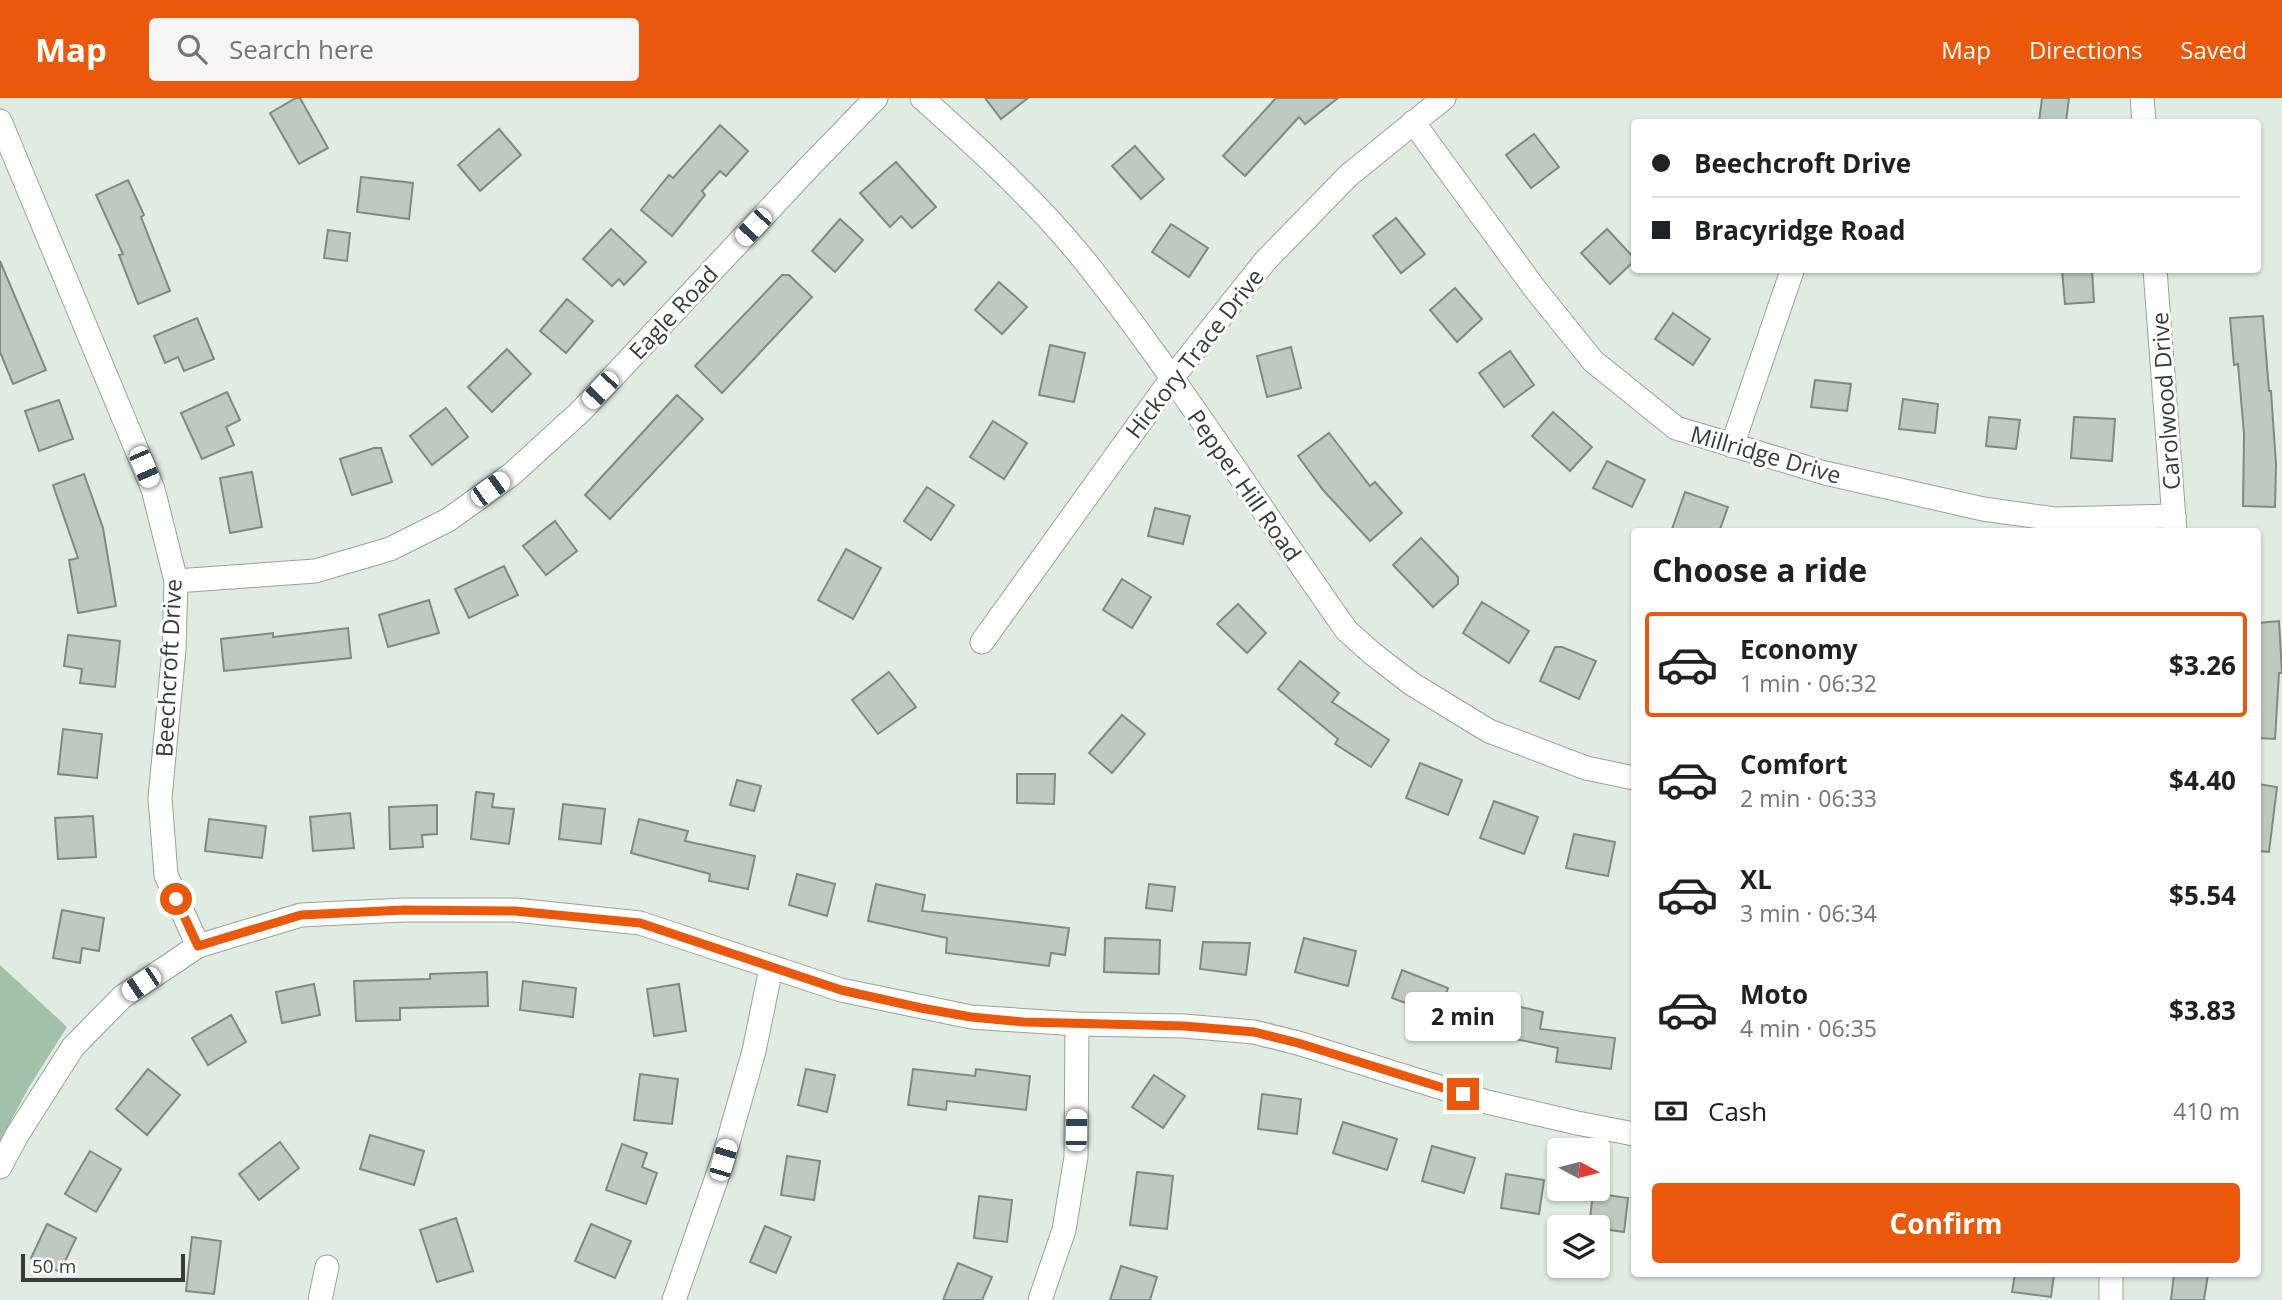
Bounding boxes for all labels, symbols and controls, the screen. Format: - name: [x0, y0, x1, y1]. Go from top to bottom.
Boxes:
- search box: [149, 18, 639, 81]
- text: Map: [35, 27, 107, 72]
- icon: search: [173, 30, 211, 68]
- text: Search here: [229, 31, 374, 67]
- text: Map: [1941, 33, 1991, 66]
- text: Directions: [2029, 33, 2142, 66]
- text: Saved: [2180, 33, 2247, 66]
- text: Beechcroft Drive: [1694, 145, 1911, 181]
- car: [731, 204, 776, 250]
- text: Bracyridge Road: [1694, 212, 1906, 248]
- street label: Eagle Road: [621, 258, 725, 366]
- street label: Hickory Trace Drive: [1117, 261, 1271, 445]
- street label: Carolwood Drive: [2143, 311, 2187, 491]
- car: [578, 367, 623, 413]
- street label: Pepper Hill Road: [1181, 403, 1309, 567]
- street label: Millridge Drive: [1687, 417, 1845, 491]
- car: [127, 444, 162, 490]
- car: [467, 468, 514, 510]
- text: Choose a ride: [1652, 548, 1867, 591]
- street label: Beechcroft Drive: [147, 578, 189, 758]
- text: Economy: [1740, 631, 1858, 667]
- icon: car: [1656, 633, 1719, 696]
- text: $3.26: [2169, 647, 2236, 683]
- text: 1 min · 06:32: [1740, 667, 1877, 699]
- text: Comfort: [1740, 746, 1847, 782]
- icon: car: [1656, 748, 1719, 811]
- text: $4.40: [2169, 762, 2236, 798]
- text: 2 min · 06:33: [1740, 782, 1877, 814]
- text: XL: [1740, 861, 1772, 897]
- icon: car: [1656, 863, 1719, 926]
- text: $5.54: [2169, 877, 2236, 913]
- route start: [160, 883, 192, 915]
- text: 3 min · 06:34: [1740, 897, 1877, 929]
- car: [118, 964, 165, 1004]
- text: Moto: [1740, 976, 1808, 1012]
- icon: car: [1656, 978, 1719, 1041]
- callout: 2 min: [1405, 992, 1521, 1042]
- text: $3.83: [2169, 992, 2236, 1028]
- text: 2 min: [1431, 1000, 1495, 1032]
- text: 4 min · 06:35: [1740, 1012, 1877, 1044]
- route end: [1447, 1078, 1479, 1110]
- icon: cash: [1652, 1092, 1690, 1130]
- text: Cash: [1708, 1093, 1767, 1129]
- text: 410 m: [2173, 1095, 2240, 1127]
- car: [1066, 1109, 1087, 1151]
- car: [708, 1137, 739, 1183]
- north arrow: [1547, 1138, 1610, 1200]
- map controls: [1547, 1138, 1610, 1278]
- button: Confirm: [1652, 1183, 2240, 1263]
- button: layers: [1547, 1215, 1610, 1278]
- scale bar: [21, 1251, 186, 1283]
- text: 50 m: [32, 1253, 76, 1279]

